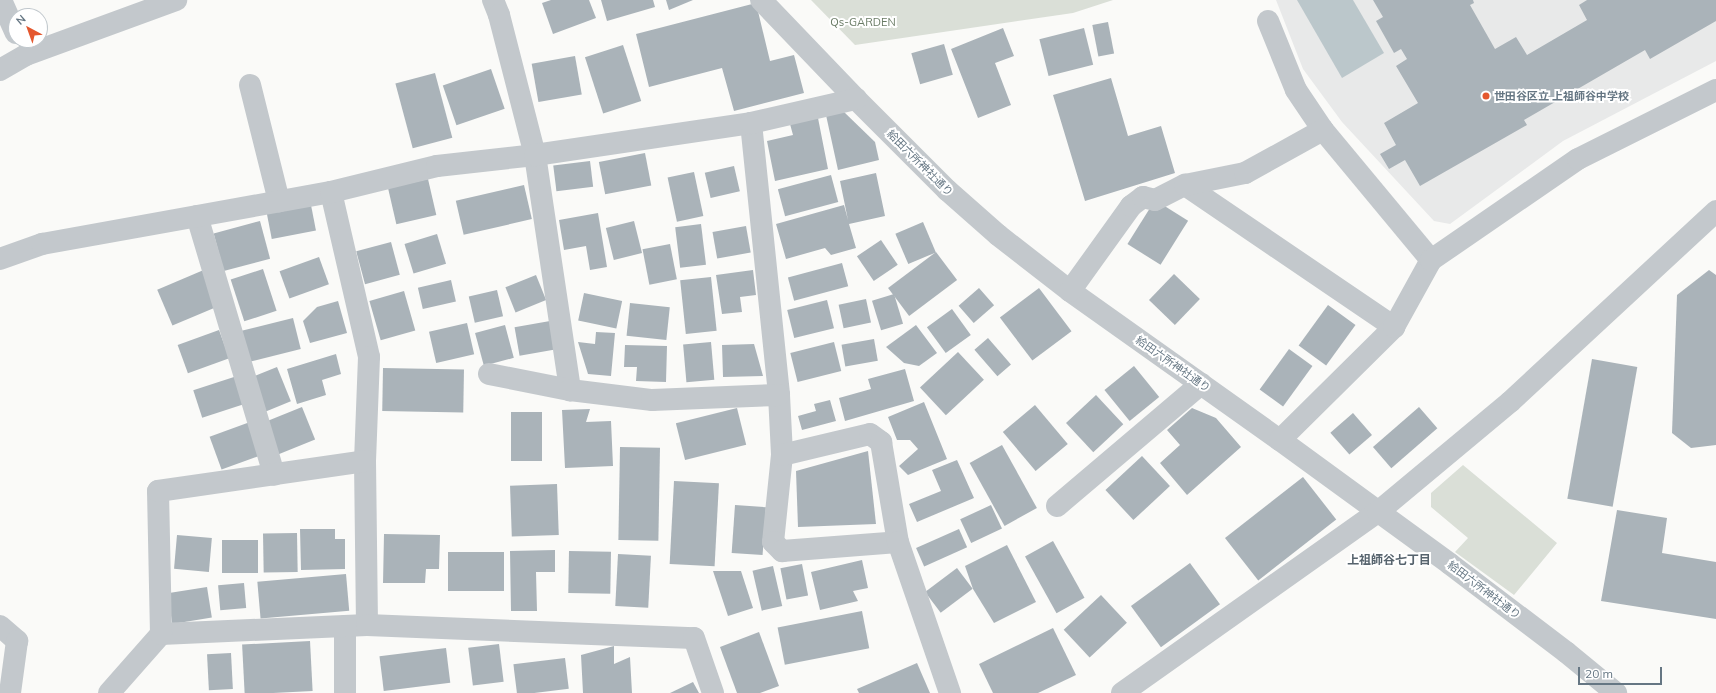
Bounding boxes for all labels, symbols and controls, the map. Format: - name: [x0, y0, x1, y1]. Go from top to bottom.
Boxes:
- north arrow: [8, 8, 48, 48]
- text: N: [13, 12, 29, 28]
- park label: Qs-GARDEN: [830, 15, 896, 29]
- place label: 世田谷区立 上祖師谷中学校: [1494, 89, 1629, 103]
- marker: 世田谷区立 上祖師谷中学校: [1481, 91, 1491, 101]
- street label: 給田六所神社通り: [884, 127, 956, 199]
- street label: 給田六所神社通り: [1133, 333, 1213, 395]
- district label: 上祖師谷七丁目: [1347, 553, 1431, 567]
- street label: 給田六所神社通り: [1445, 558, 1523, 622]
- scale bar: [1580, 659, 1664, 685]
- text: 20 m: [1585, 666, 1613, 681]

